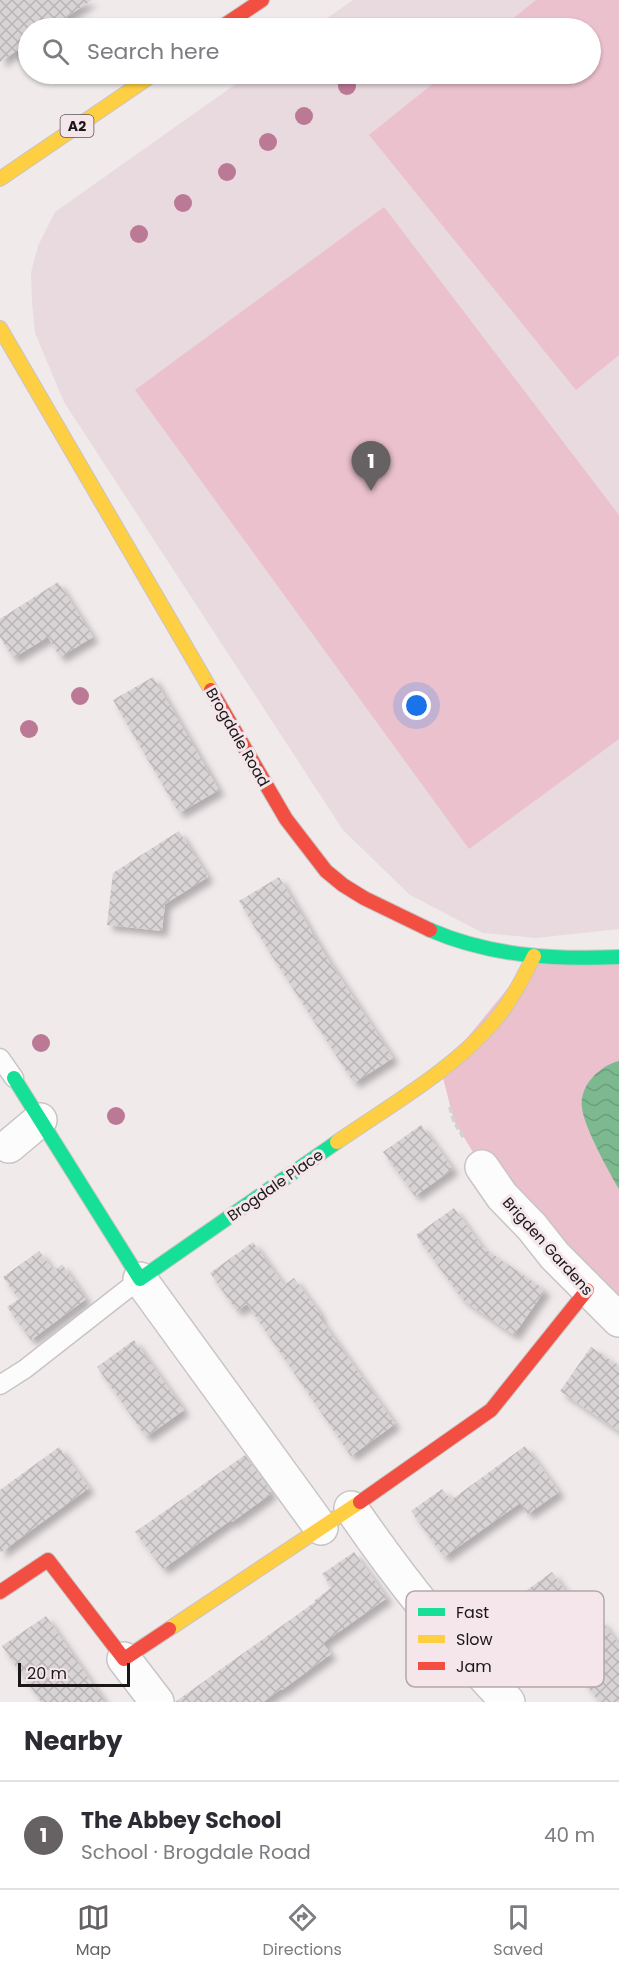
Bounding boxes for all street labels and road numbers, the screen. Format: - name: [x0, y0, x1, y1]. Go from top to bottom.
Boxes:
- road number: A2: [60, 115, 94, 137]
- street label: Brogdale Road: [201, 684, 275, 790]
- street label: Brogdale Place: [223, 1144, 327, 1226]
- street label: Brigden Gardens: [498, 1192, 598, 1300]

